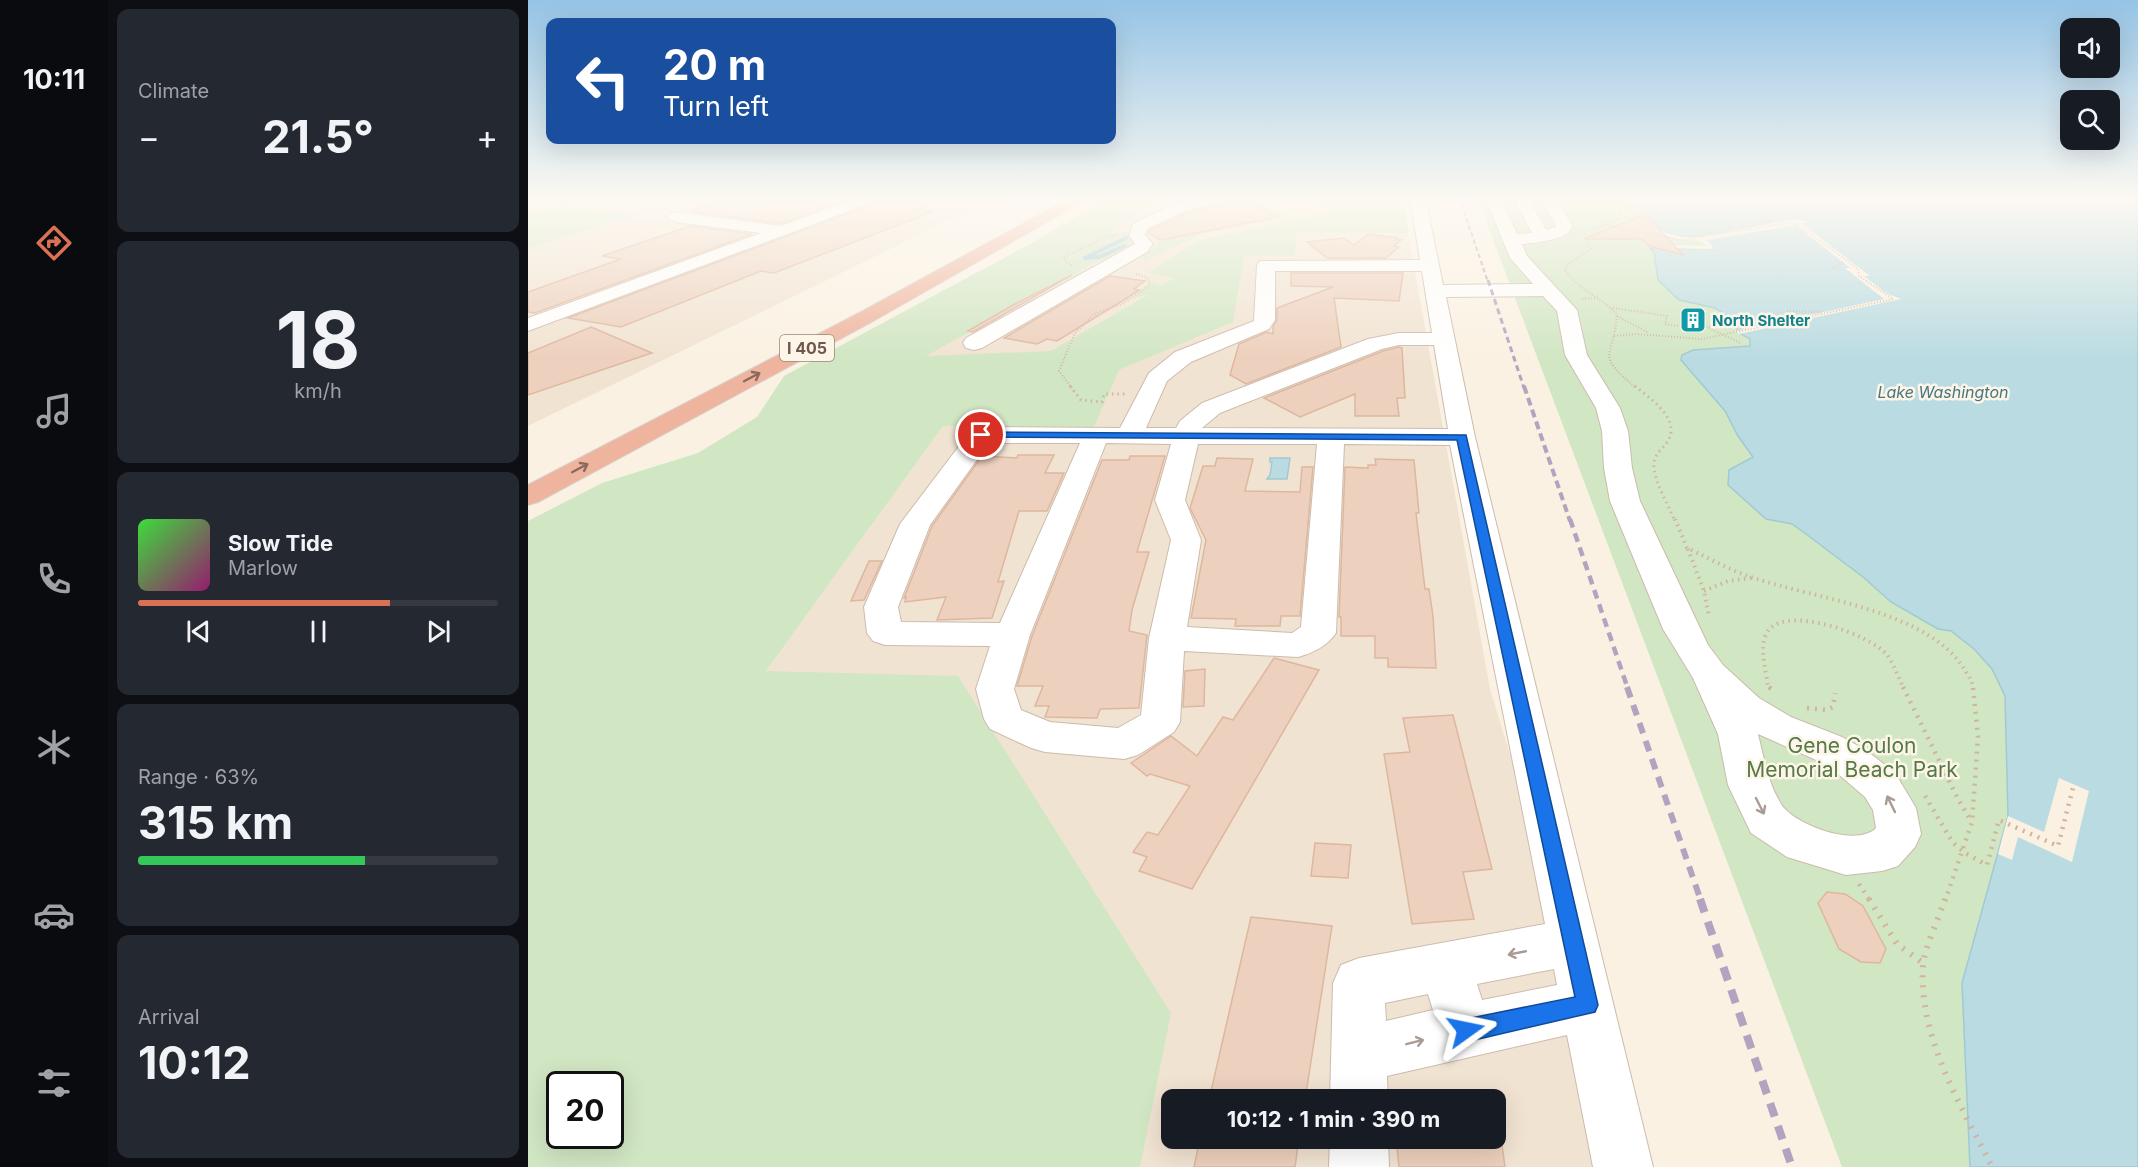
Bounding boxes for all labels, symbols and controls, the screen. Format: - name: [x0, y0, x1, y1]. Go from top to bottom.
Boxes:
- map controls: [2060, 18, 2120, 150]
- button: sound: [2060, 18, 2120, 78]
- text: 20 m: [663, 39, 766, 90]
- icon: left: [564, 42, 642, 120]
- text: 10:11: [23, 63, 85, 96]
- text: Climate: [138, 79, 209, 103]
- text: Turn left: [663, 90, 769, 123]
- button: search: [2060, 90, 2120, 150]
- text: 21.5°: [262, 109, 374, 164]
- text: −: [138, 117, 160, 157]
- text: +: [476, 117, 498, 157]
- icon: directions: [33, 222, 75, 264]
- text: 18: [276, 292, 360, 387]
- building icon: North Shelter: [1678, 305, 1708, 335]
- place label: North Shelter: [1712, 311, 1810, 330]
- road number: I 405: [780, 335, 834, 361]
- one-way arrow: [743, 371, 760, 383]
- text: km/h: [294, 379, 342, 403]
- water label: Lake Washington: [1878, 382, 2009, 402]
- icon: music: [33, 390, 75, 432]
- pin: [955, 409, 1006, 460]
- icon: arrive: [964, 418, 997, 451]
- one-way arrow: [570, 462, 588, 474]
- text: Slow Tide: [228, 530, 333, 556]
- text: Marlow: [228, 556, 298, 580]
- icon: phone: [33, 558, 75, 600]
- icon: previous: [182, 615, 215, 648]
- icon: pause: [302, 615, 335, 648]
- icon: next: [422, 615, 455, 648]
- icon: climate: [33, 726, 75, 768]
- park label: Gene Coulon Memorial Beach Park: [1746, 733, 1958, 782]
- text: Range · 63%: [138, 765, 259, 789]
- text: 315 km: [138, 795, 293, 850]
- one-way arrow: [1884, 796, 1896, 814]
- one-way arrow: [1755, 797, 1766, 815]
- icon: car: [33, 894, 75, 936]
- one-way arrow: [1507, 948, 1527, 959]
- position arrow: [1434, 998, 1498, 1062]
- text: Arrival: [138, 1005, 200, 1029]
- text: 10:12: [138, 1035, 251, 1090]
- one-way arrow: [1405, 1035, 1424, 1047]
- icon: filters: [33, 1062, 75, 1104]
- speed limit sign: 20: [546, 1071, 624, 1149]
- text: 10:12 · 1 min · 390 m: [1227, 1106, 1440, 1132]

